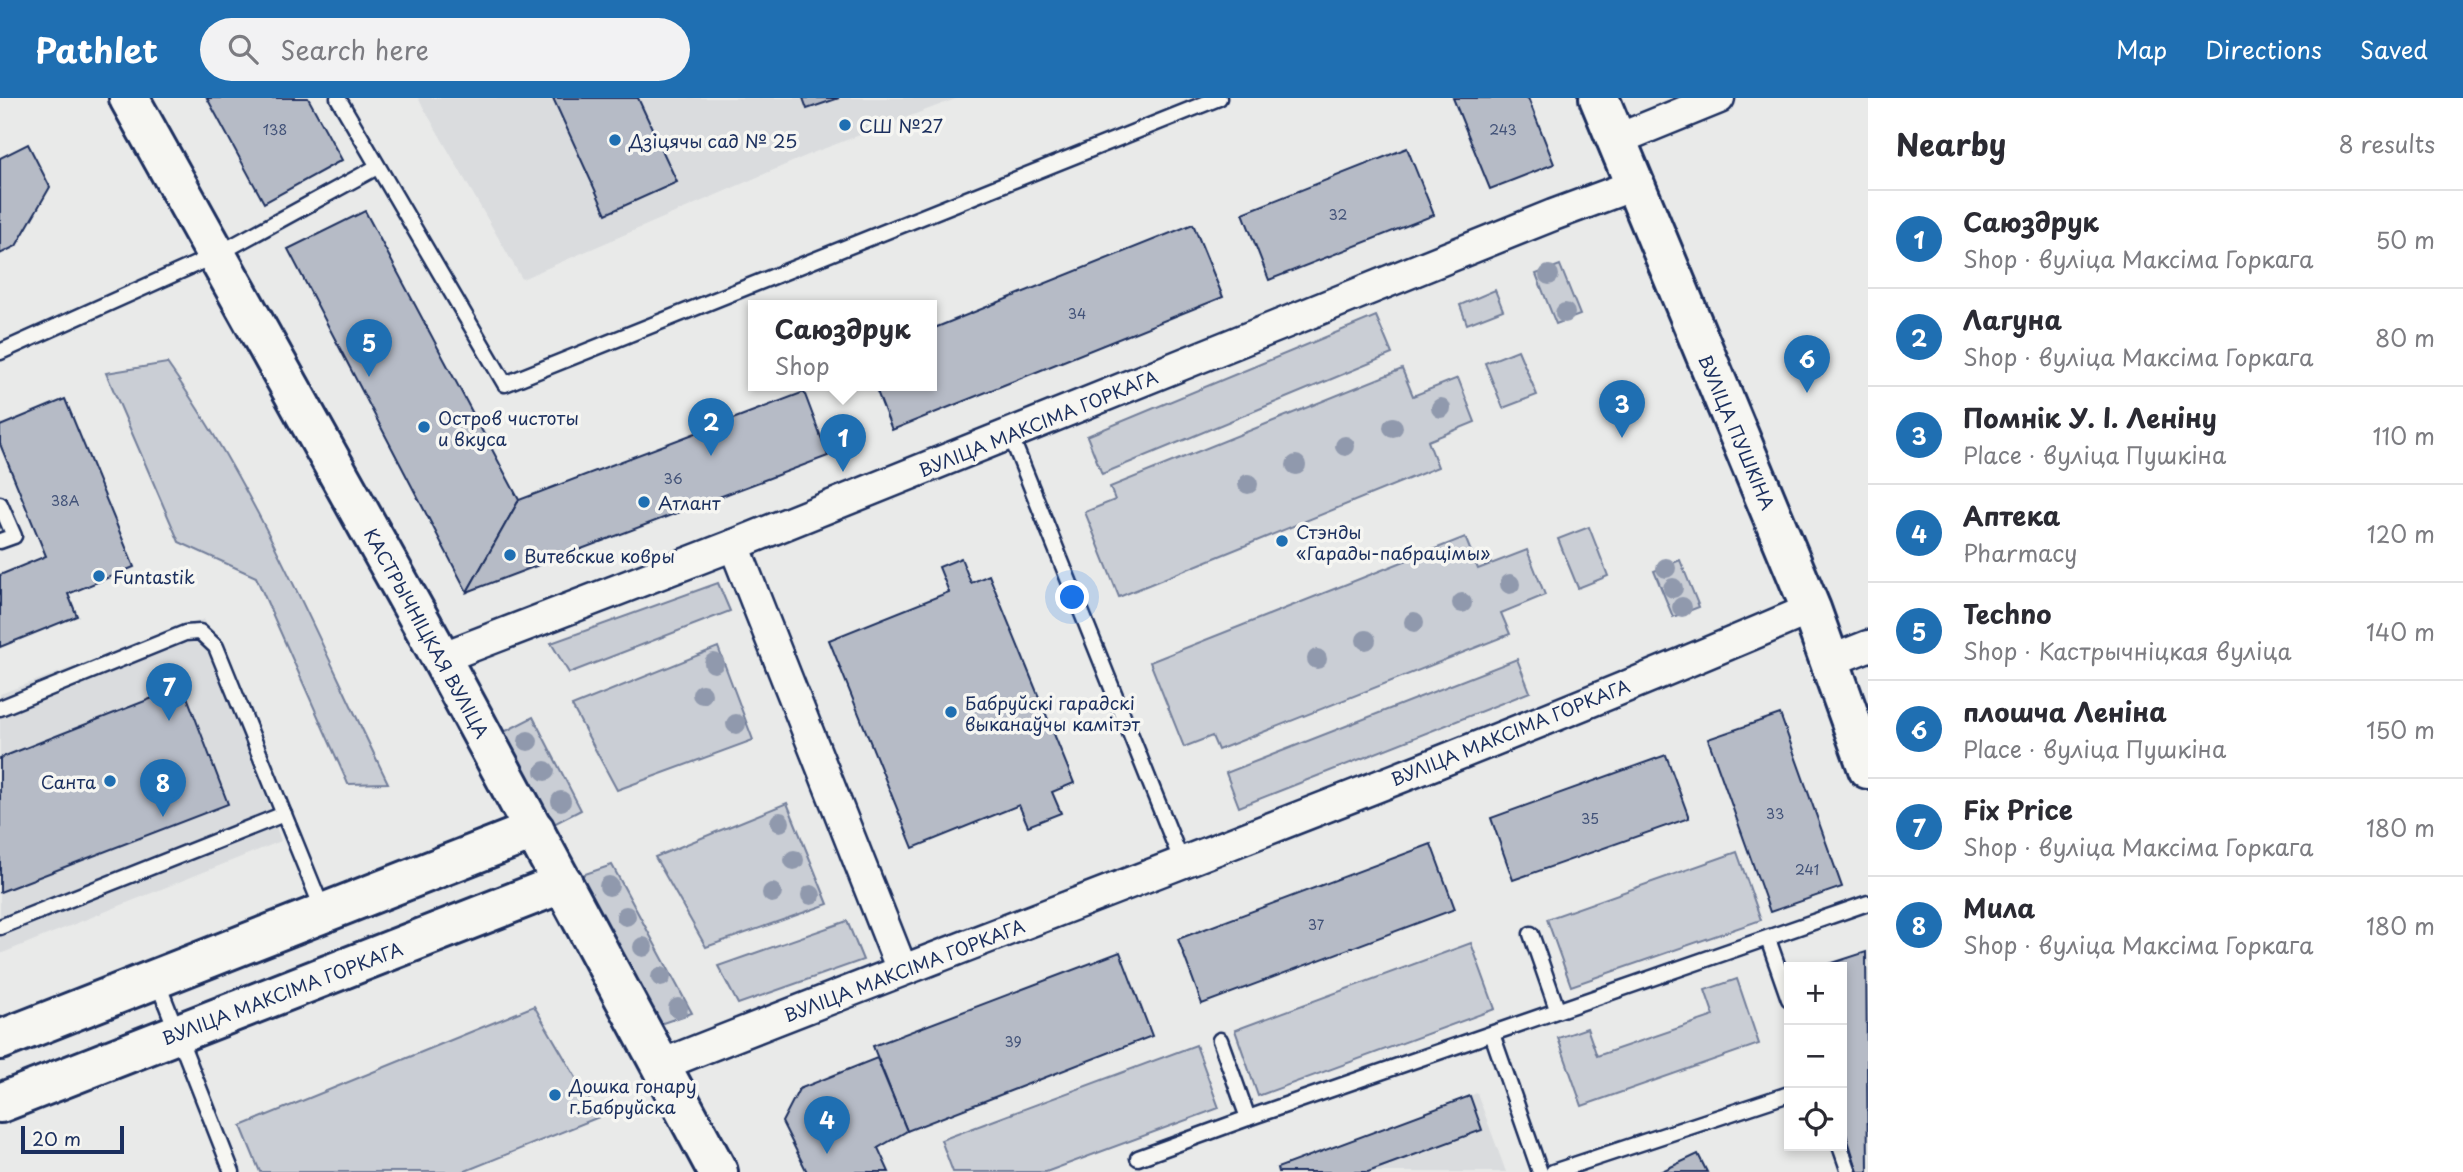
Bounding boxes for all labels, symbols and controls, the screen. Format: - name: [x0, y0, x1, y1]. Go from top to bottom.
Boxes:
- search box: [200, 18, 690, 81]
- text: Pathlet: [35, 24, 158, 74]
- icon: search: [224, 30, 262, 68]
- text: Search here: [280, 30, 429, 69]
- text: Map: [2116, 31, 2167, 67]
- text: Directions: [2205, 31, 2322, 67]
- text: Saved: [2360, 31, 2428, 67]
- place label: СШ №27: [859, 112, 943, 139]
- marker: СШ №27: [837, 117, 853, 133]
- house number: 138: [263, 119, 287, 140]
- house number: 243: [1489, 119, 1517, 140]
- text: Nearby: [1896, 121, 2006, 166]
- text: 8 results: [2339, 126, 2435, 161]
- place label: Дзіцячы сад № 25: [628, 127, 797, 154]
- marker: Дзіцячы сад № 25: [607, 132, 623, 148]
- text: Саюздрук: [1963, 202, 2099, 241]
- house number: 32: [1329, 204, 1347, 225]
- text: 1: [1914, 222, 1925, 257]
- text: 50 m: [2375, 222, 2435, 257]
- text: Shop · вуліца Максіма Горкага: [1963, 241, 2313, 276]
- popup: [748, 300, 937, 391]
- text: Лагуна: [1963, 300, 2062, 339]
- house number: 34: [1068, 303, 1086, 324]
- text: Саюздрук: [775, 309, 910, 348]
- pin: 5: [346, 319, 392, 377]
- text: 2: [1911, 320, 1927, 355]
- text: 80 m: [2375, 320, 2435, 355]
- pin: 6: [1784, 335, 1830, 393]
- text: Shop · вуліца Максіма Горкага: [1963, 339, 2313, 374]
- text: Shop: [775, 348, 830, 383]
- street label: ВУЛІЦА ПУШКІНА: [1692, 350, 1782, 514]
- street label: ВУЛІЦА МАКСІМА ГОРКАГА: [914, 363, 1162, 483]
- pin: 3: [1599, 380, 1645, 438]
- pin: 2: [688, 398, 734, 456]
- text: Помнік У. І. Леніну: [1963, 398, 2217, 437]
- place label: Остров чистоты и вкуса: [438, 404, 579, 452]
- pin: 1: [820, 414, 866, 472]
- text: 3: [1911, 418, 1927, 453]
- text: 110 m: [2373, 418, 2435, 453]
- marker: Остров чистоты и вкуса: [416, 419, 432, 435]
- text: Place · вуліца Пушкіна: [1963, 437, 2226, 472]
- house number: 36: [663, 468, 683, 489]
- place label: Атлант: [658, 489, 721, 516]
- house number: 38А: [51, 490, 80, 511]
- marker: Атлант: [636, 494, 652, 510]
- text: Аптека: [1963, 496, 2060, 535]
- text: 4: [1911, 516, 1927, 551]
- text: 120 m: [2367, 516, 2435, 551]
- place label: Стэнды «Гарады-пабрацімы»: [1296, 518, 1490, 566]
- street label: КАСТРЫЧНІЦКАЯ ВУЛІЦА: [358, 523, 496, 743]
- marker: Стэнды «Гарады-пабрацімы»: [1274, 533, 1290, 549]
- text: Pharmacy: [1963, 535, 2077, 570]
- place label: Витебские ковры: [524, 542, 675, 569]
- marker: Витебские ковры: [502, 547, 518, 563]
- place label: Funtastik: [113, 563, 195, 590]
- marker: Funtastik: [91, 568, 107, 584]
- your location: [1055, 580, 1089, 614]
- text: Techno: [1963, 594, 2052, 633]
- text: 5: [1912, 614, 1926, 649]
- text: 140 m: [2366, 614, 2435, 649]
- text: Shop · Кастрычніцкая вуліца: [1963, 633, 2292, 668]
- pin: 7: [146, 663, 192, 721]
- street label: ВУЛІЦА МАКСІМА ГОРКАГА: [1386, 672, 1634, 792]
- place label: Бабруйскі гарадскі выканаўчы камітэт: [965, 689, 1141, 737]
- text: плошча Леніна: [1963, 692, 2167, 731]
- marker: Бабруйскі гарадскі выканаўчы камітэт: [943, 704, 959, 720]
- text: 6: [1911, 712, 1927, 747]
- text: 150 m: [2366, 712, 2435, 747]
- text: Place · вуліца Пушкіна: [1963, 731, 2226, 766]
- pin: 8: [140, 759, 186, 817]
- place label: Санта: [41, 768, 96, 795]
- marker: Санта: [102, 773, 118, 789]
- text: Fix Price: [1963, 790, 2073, 829]
- house number: 33: [1766, 803, 1784, 824]
- house number: 35: [1581, 808, 1599, 829]
- text: 7: [1912, 810, 1926, 845]
- text: 180 m: [2366, 810, 2435, 845]
- text: Shop · вуліца Максіма Горкага: [1963, 829, 2313, 864]
- house number: 241: [1795, 859, 1819, 880]
- text: Мила: [1963, 888, 2035, 927]
- text: 8: [1912, 908, 1926, 943]
- text: 180 m: [2366, 908, 2435, 943]
- street label: ВУЛІЦА МАКСІМА ГОРКАГА: [780, 912, 1028, 1028]
- house number: 37: [1308, 914, 1325, 935]
- text: Shop · вуліца Максіма Горкага: [1963, 927, 2313, 962]
- street label: ВУЛІЦА МАКСІМА ГОРКАГА: [158, 935, 406, 1051]
- map controls: [1784, 962, 1847, 1151]
- button: +: [1784, 962, 1847, 1025]
- button: −: [1784, 1025, 1847, 1088]
- house number: 39: [1004, 1031, 1022, 1052]
- place label: Дошка гонару г.Бабруйска: [568, 1072, 697, 1120]
- marker: Дошка гонару г.Бабруйска: [547, 1087, 563, 1103]
- button: locate: [1784, 1088, 1847, 1151]
- pin: 4: [804, 1096, 850, 1154]
- scale bar: [21, 1123, 124, 1155]
- text: 20 m: [32, 1124, 81, 1152]

